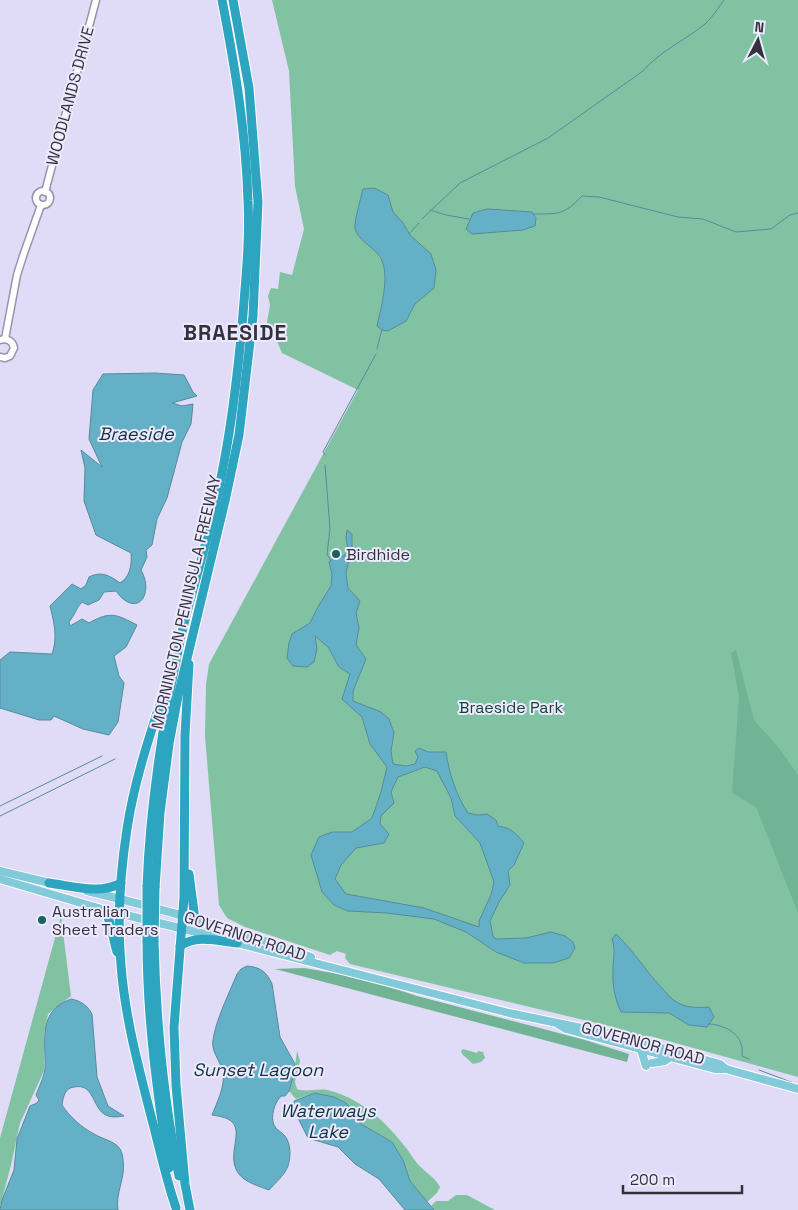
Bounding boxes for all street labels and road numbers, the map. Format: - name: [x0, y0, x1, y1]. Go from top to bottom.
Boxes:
- street label: WOODLANDS DRIVE: [41, 24, 99, 168]
- street label: MORNINGTON PENINSULA FREEWAY: [147, 473, 226, 731]
- street label: GOVERNOR ROAD: [181, 906, 309, 966]
- street label: GOVERNOR ROAD: [579, 1016, 707, 1070]

